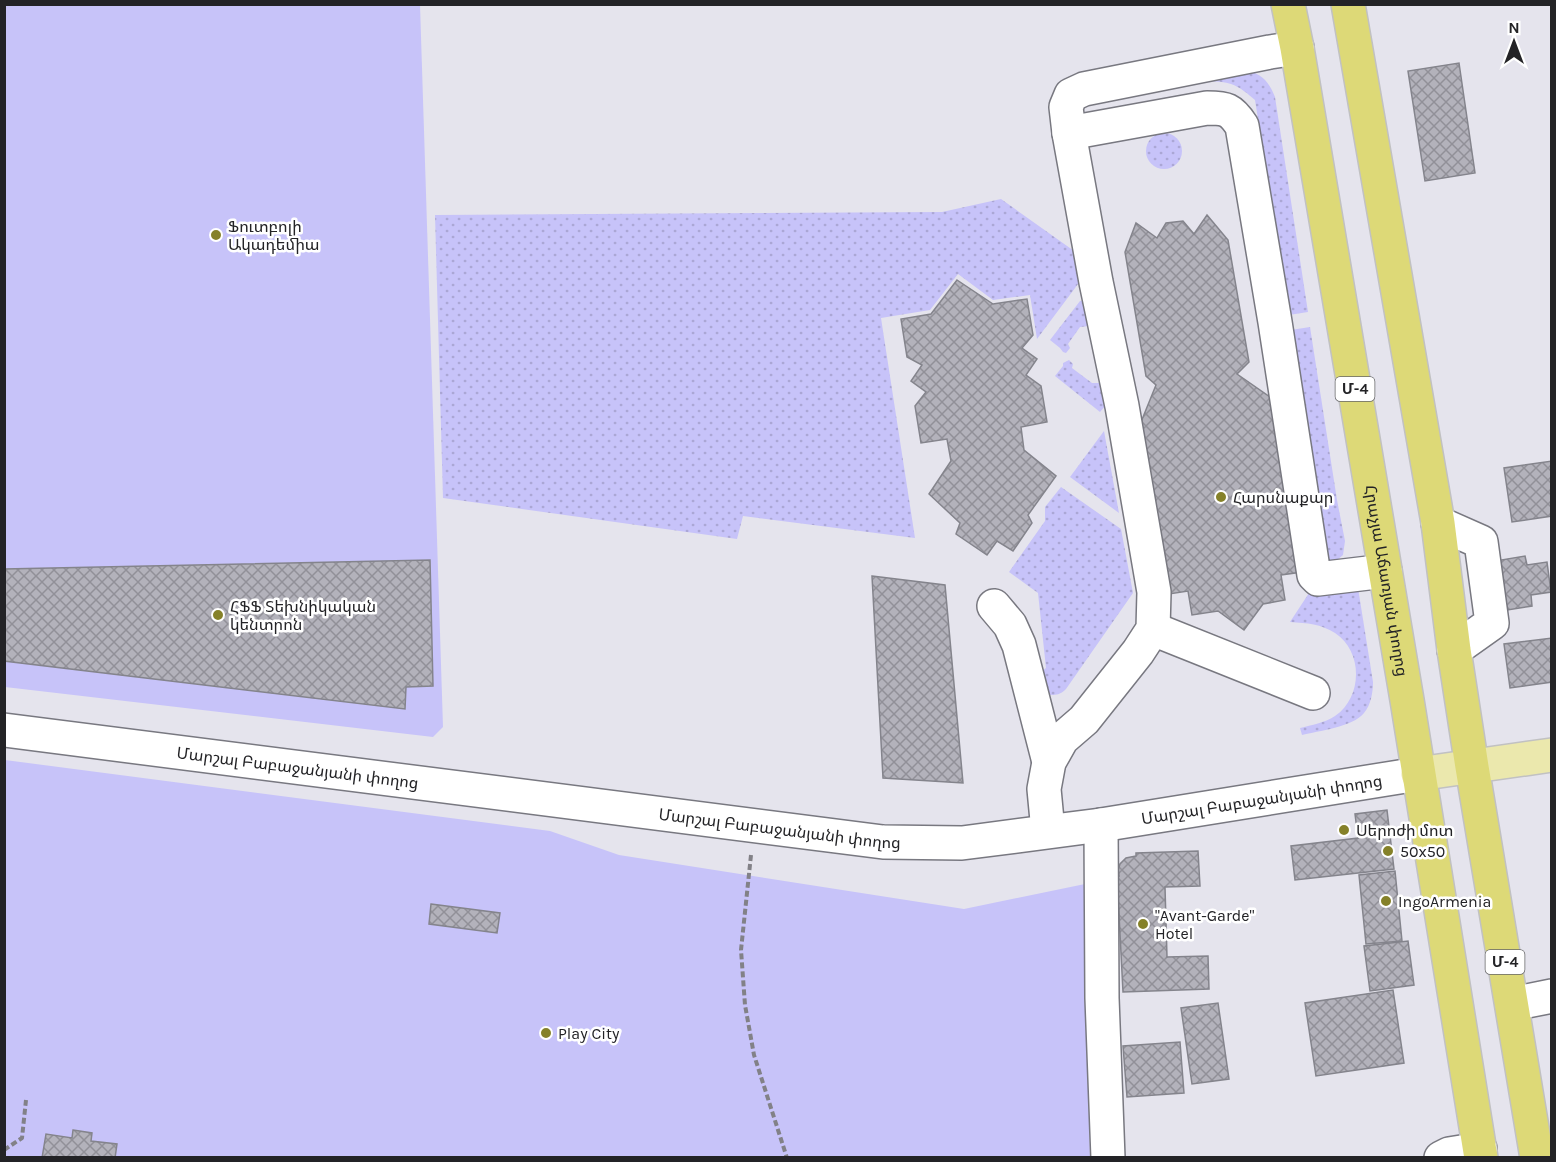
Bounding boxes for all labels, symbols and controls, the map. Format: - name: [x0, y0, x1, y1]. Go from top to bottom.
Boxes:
- north arrow: [1484, 12, 1544, 72]
- text: N: [1508, 18, 1520, 37]
- place label: Ֆուտբոլի Ակադեմիա: [228, 217, 320, 254]
- marker: Ֆուտբոլի Ակադեմիա: [209, 228, 223, 242]
- road number: Մ-4: [1336, 377, 1374, 401]
- street label: Հրաչյա Աճառյան փողոց: [1361, 483, 1412, 678]
- place label: Հարսնաքար: [1233, 488, 1333, 507]
- marker: Հարսնաքար: [1214, 490, 1228, 504]
- place label: ՀՖՖ Տեխնիկական կենտրոն: [230, 597, 376, 634]
- marker: ՀՖՖ Տեխնիկական կենտրոն: [211, 608, 225, 622]
- street label: Մարշալ Բաբաջանյանի փողոց: [176, 743, 420, 792]
- street label: Մարշալ Բաբաջանյանի փողոց: [1140, 770, 1383, 828]
- street label: Մարշալ Բաբաջանյանի փողոց: [658, 804, 901, 852]
- place label: Սերոժի մոտ: [1356, 821, 1453, 840]
- marker: Սերոժի մոտ: [1337, 823, 1351, 837]
- place label: 50x50: [1400, 842, 1445, 861]
- marker: 50x50: [1381, 844, 1395, 858]
- place label: IngoArmenia: [1398, 892, 1491, 911]
- marker: IngoArmenia: [1379, 894, 1393, 908]
- place label: "Avant-Garde" Hotel: [1155, 906, 1254, 943]
- marker: "Avant-Garde" Hotel: [1136, 917, 1150, 931]
- road number: Մ-4: [1486, 950, 1524, 974]
- place label: Play City: [558, 1024, 620, 1043]
- marker: Play City: [539, 1026, 553, 1040]

